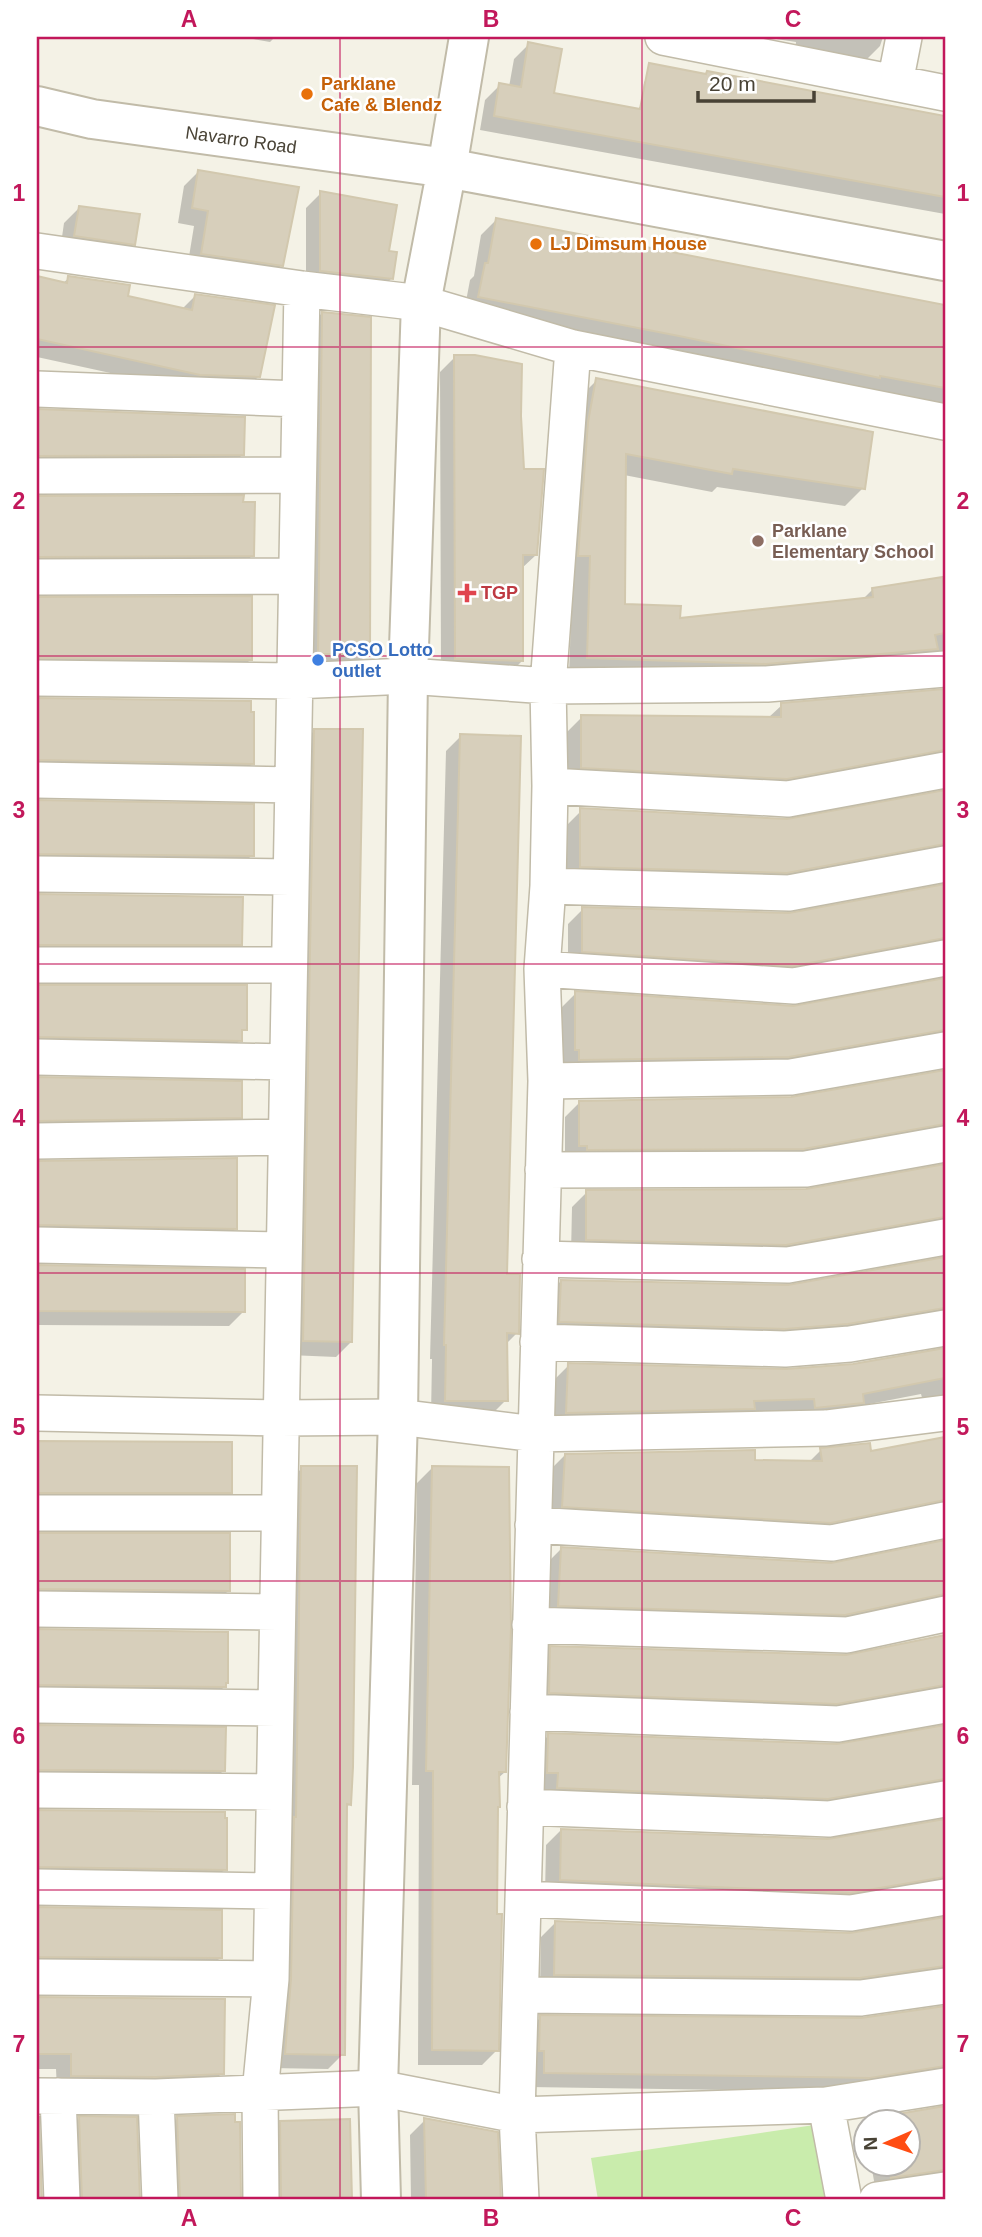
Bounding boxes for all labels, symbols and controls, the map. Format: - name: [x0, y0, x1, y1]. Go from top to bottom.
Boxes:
- text: A: [181, 6, 197, 32]
- text: B: [483, 6, 499, 32]
- text: C: [785, 6, 801, 32]
- scale bar: [698, 60, 814, 104]
- text: 20 m: [709, 72, 756, 95]
- place label: Parklane Cafe & Blendz: [321, 74, 442, 115]
- marker: Parklane Cafe & Blendz: [299, 86, 315, 102]
- street label: Navarro Road: [184, 122, 298, 158]
- text: 1: [13, 180, 26, 206]
- text: 1: [957, 180, 970, 206]
- place label: LJ Dimsum House: [550, 234, 707, 254]
- marker: LJ Dimsum House: [528, 236, 544, 252]
- text: 2: [13, 488, 25, 514]
- text: 2: [957, 488, 969, 514]
- place label: Parklane Elementary School: [772, 521, 934, 562]
- marker: Parklane Elementary School: [750, 533, 766, 549]
- place label: TGP: [481, 583, 518, 603]
- marker: TGP: [459, 585, 475, 601]
- place label: PCSO Lotto outlet: [332, 640, 433, 681]
- marker: PCSO Lotto outlet: [310, 652, 326, 668]
- text: 3: [13, 797, 25, 823]
- text: 3: [957, 797, 969, 823]
- text: 4: [13, 1105, 26, 1131]
- text: 4: [957, 1105, 970, 1131]
- text: 5: [13, 1414, 26, 1440]
- text: 5: [957, 1414, 970, 1440]
- text: 6: [13, 1723, 25, 1749]
- text: 6: [957, 1723, 969, 1749]
- text: 7: [13, 2031, 25, 2057]
- text: 7: [957, 2031, 969, 2057]
- north arrow: [852, 2108, 922, 2178]
- text: N: [860, 2136, 881, 2151]
- text: A: [181, 2205, 197, 2231]
- text: B: [483, 2205, 499, 2231]
- text: C: [785, 2205, 801, 2231]

